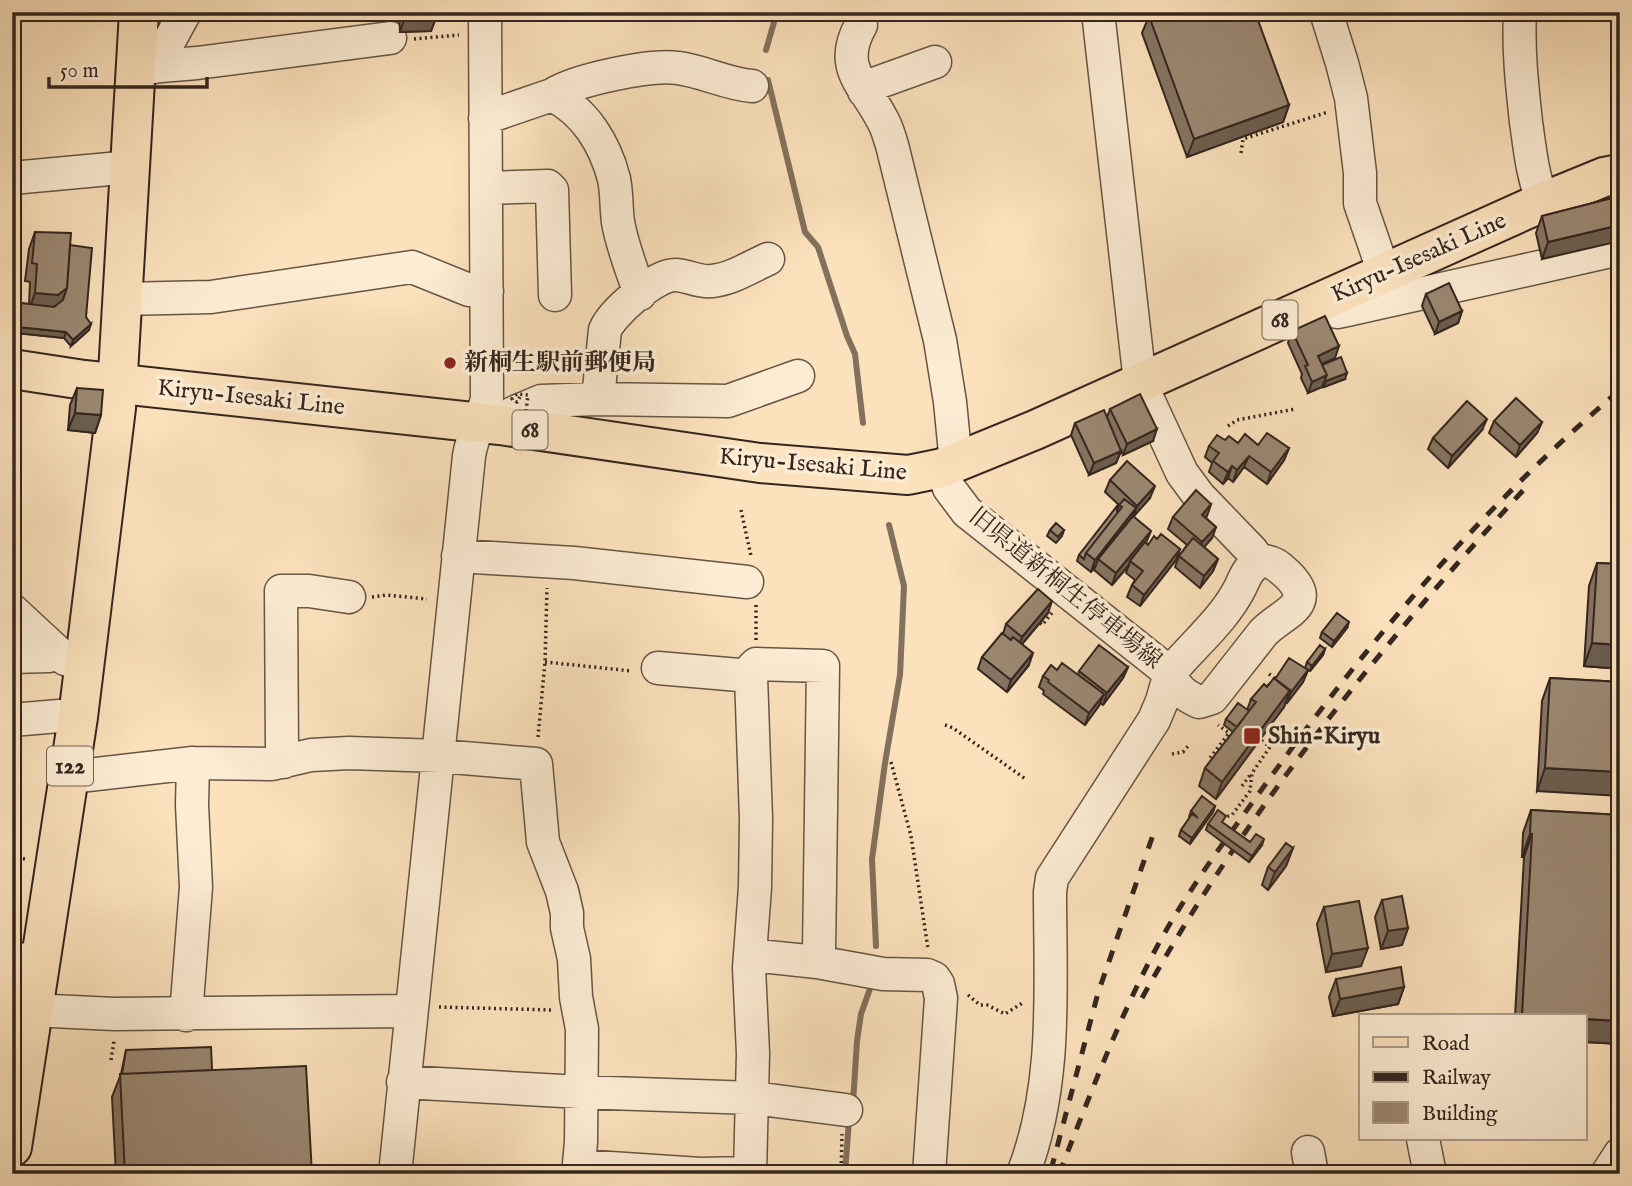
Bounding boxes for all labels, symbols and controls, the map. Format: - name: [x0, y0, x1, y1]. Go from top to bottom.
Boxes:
- scale bar: [49, 46, 206, 90]
- text: 50 m: [60, 58, 99, 85]
- street label: Kiryu-Isesaki Line: [1327, 206, 1511, 310]
- road number: 68: [1262, 300, 1298, 340]
- place label: 新桐生駅前郵便局: [464, 348, 656, 379]
- marker: 新桐生駅前郵便局: [442, 355, 458, 371]
- street label: Kiryu-Isesaki Line: [156, 373, 346, 423]
- road number: 68: [512, 410, 548, 450]
- street label: Kiryu-Isesaki Line: [718, 441, 908, 489]
- street label: 旧県道新桐生停車場線: [962, 501, 1168, 677]
- place label: Shin-Kiryu: [1268, 721, 1381, 752]
- marker: Shin-Kiryu: [1242, 726, 1262, 746]
- road number: 122: [47, 746, 93, 786]
- legend: [1359, 1014, 1586, 1140]
- text: Road: [1422, 1031, 1470, 1058]
- text: Railway: [1422, 1065, 1492, 1092]
- text: Building: [1422, 1101, 1498, 1128]

